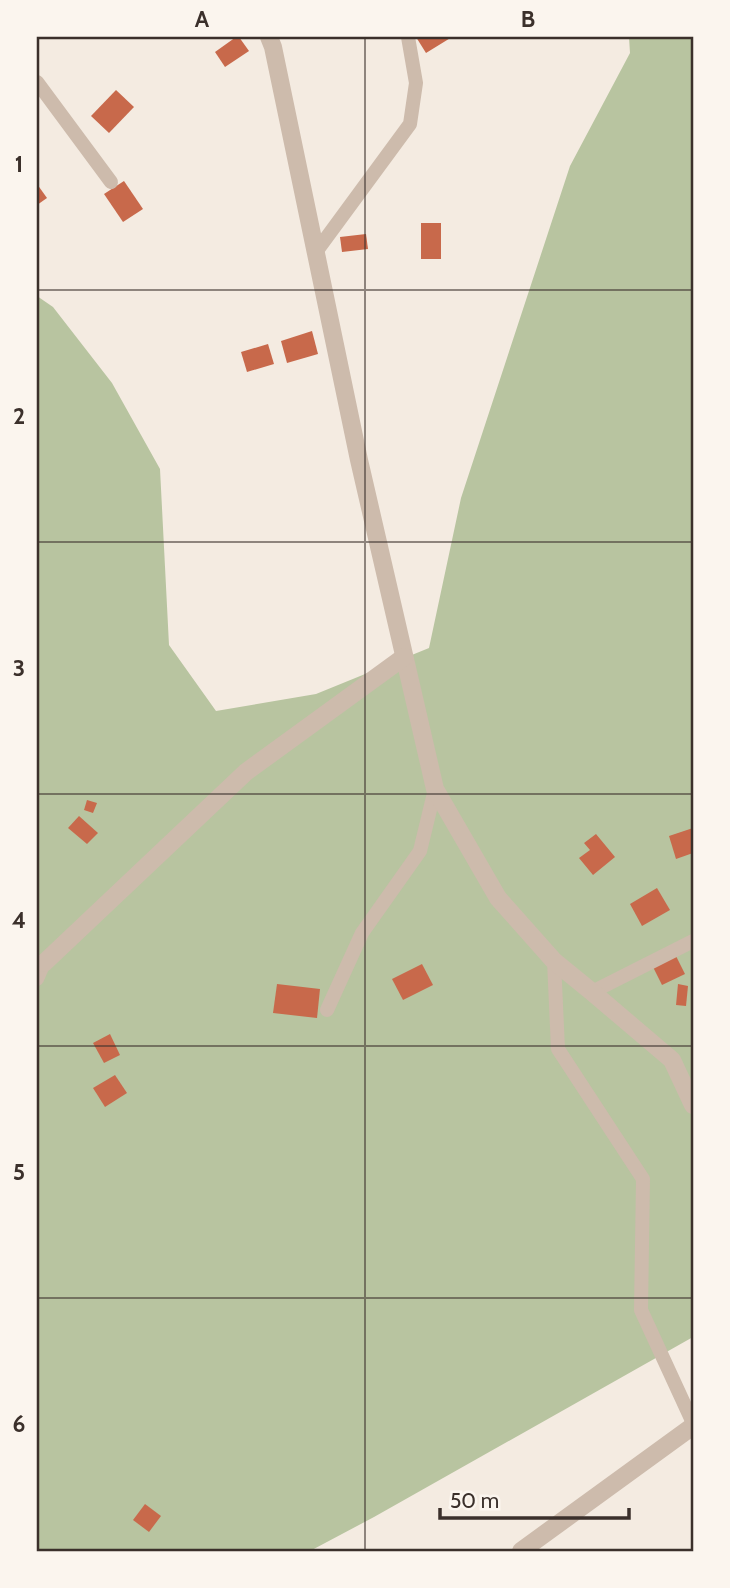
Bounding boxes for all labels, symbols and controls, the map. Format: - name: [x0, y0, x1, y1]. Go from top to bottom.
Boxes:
- text: A: [195, 5, 210, 33]
- text: B: [521, 5, 535, 33]
- text: 1: [15, 150, 23, 178]
- text: 2: [13, 402, 25, 430]
- text: 3: [13, 654, 25, 682]
- text: 4: [12, 906, 26, 934]
- text: 5: [13, 1158, 25, 1186]
- text: 6: [13, 1410, 25, 1438]
- scale bar: [440, 1476, 628, 1520]
- text: 50 m: [450, 1488, 499, 1513]

